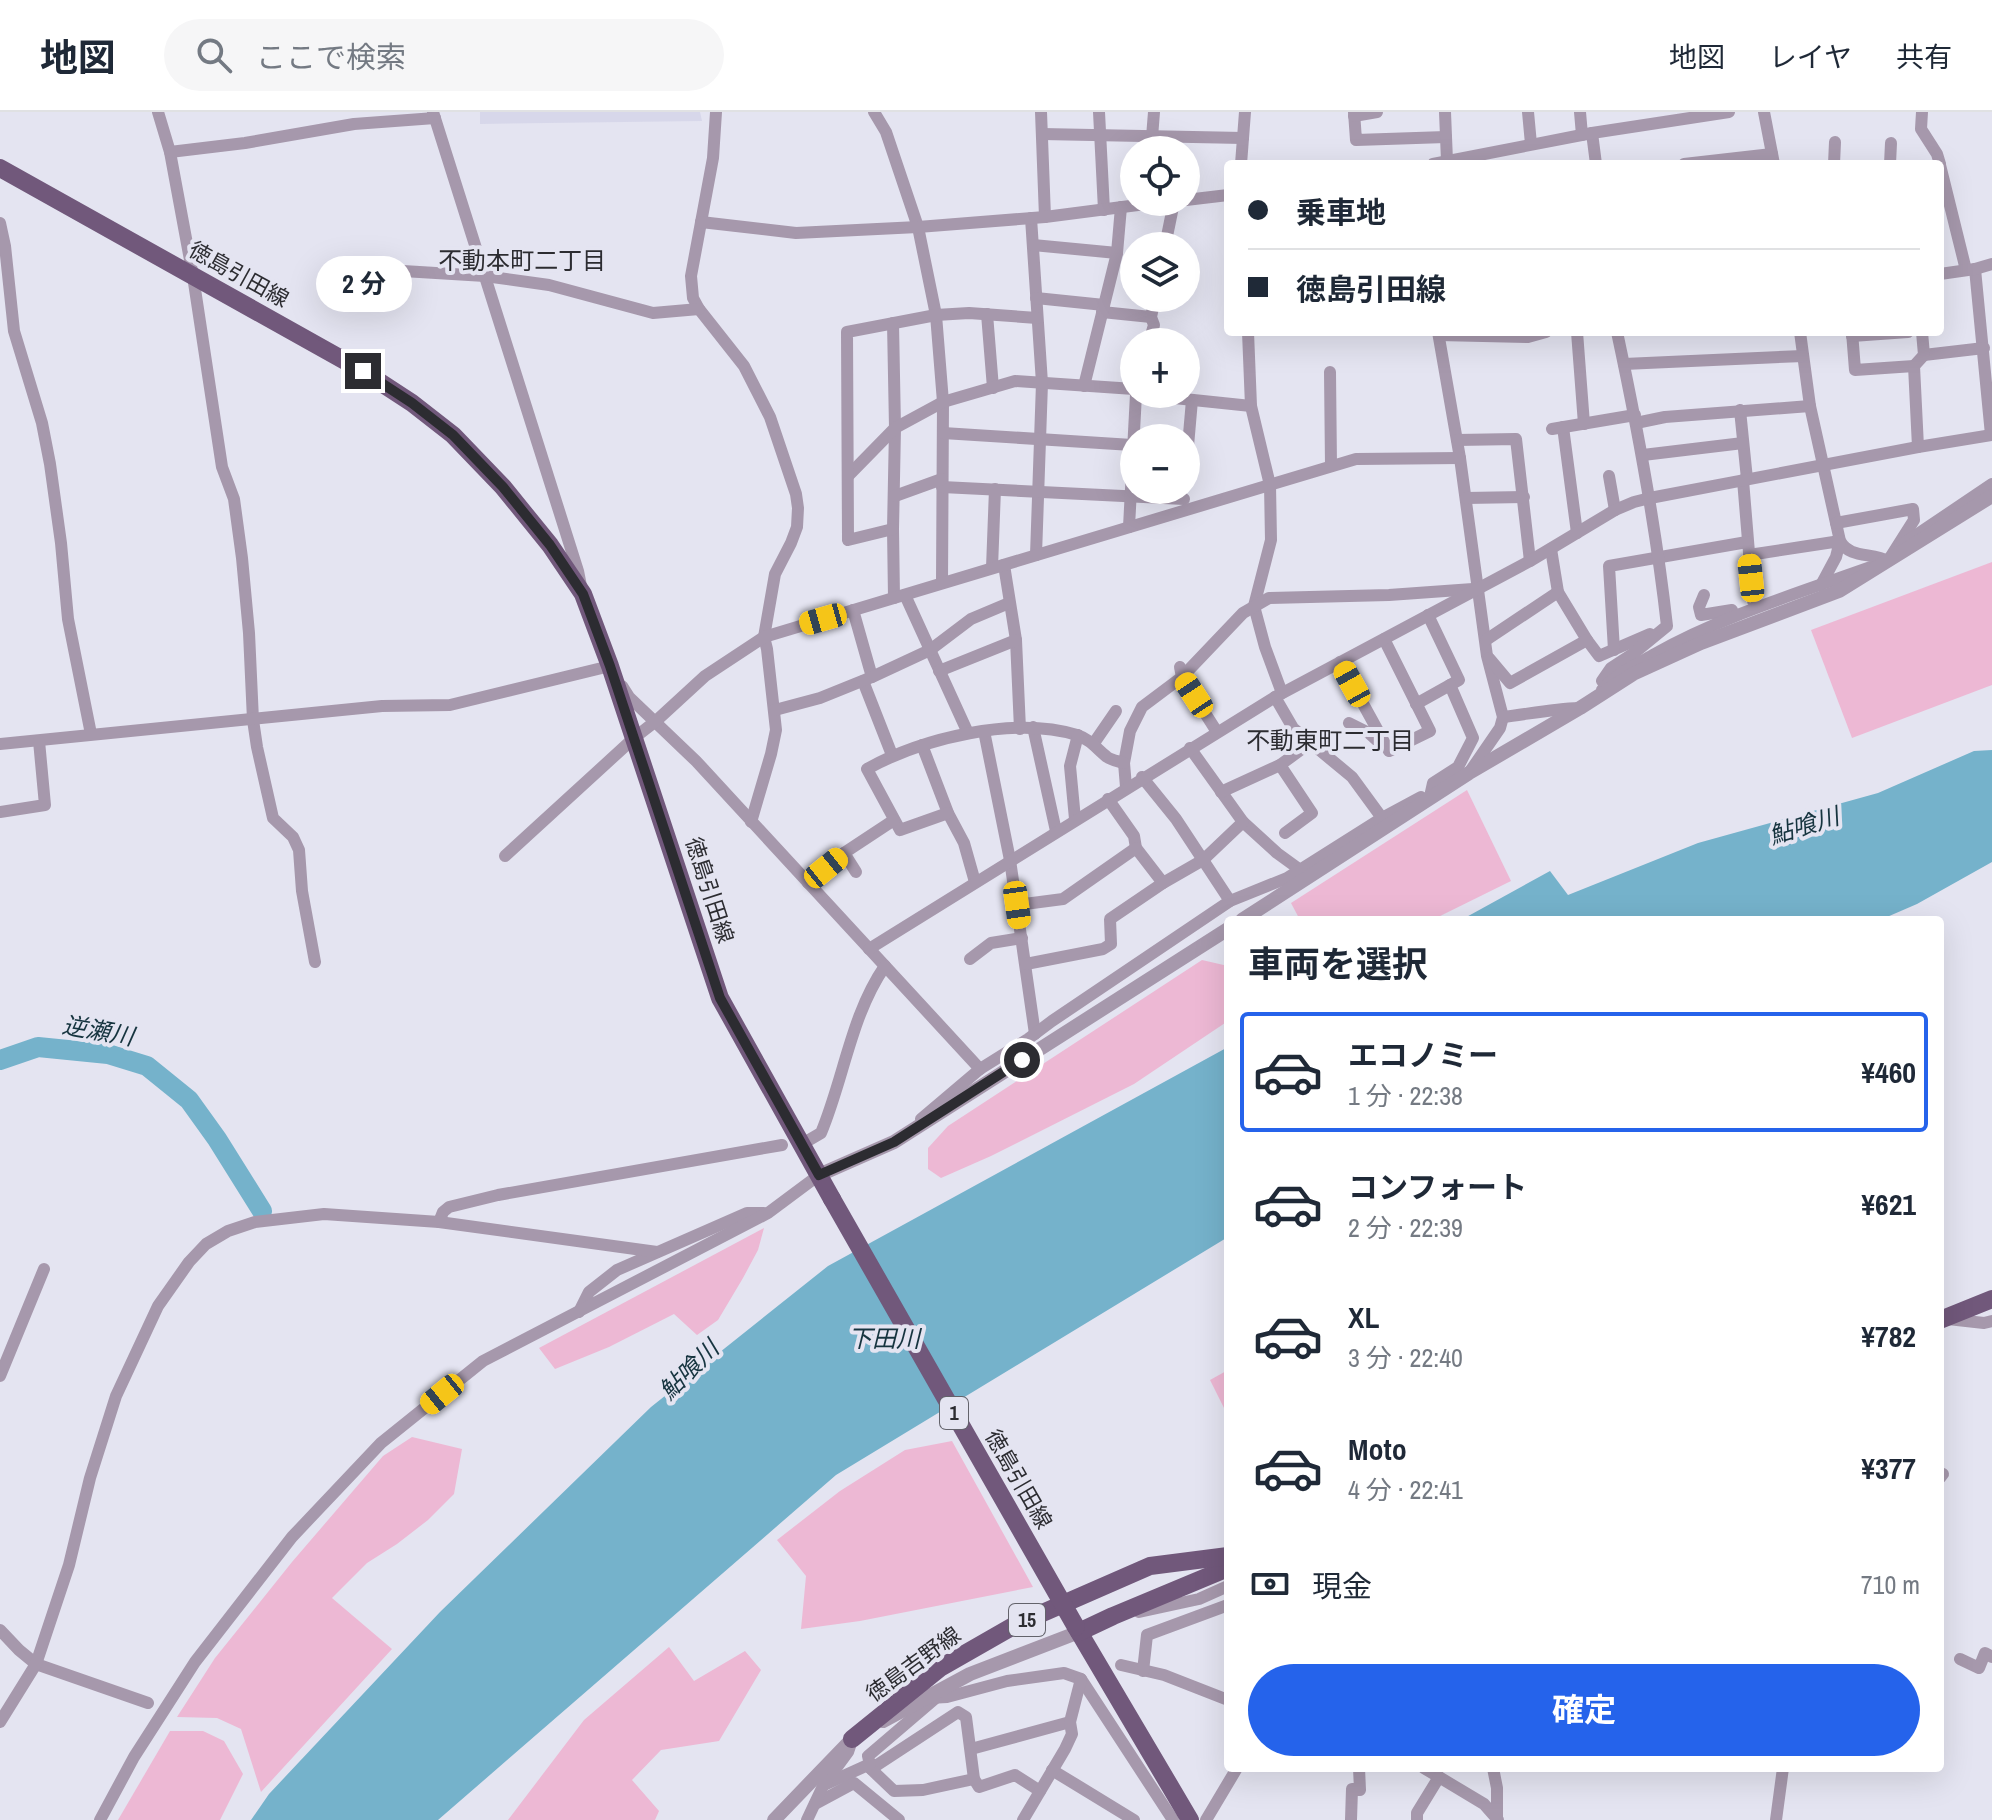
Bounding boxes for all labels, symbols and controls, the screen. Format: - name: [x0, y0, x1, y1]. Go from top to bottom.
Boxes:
- search box: [164, 19, 724, 91]
- text: 地図: [40, 32, 116, 83]
- icon: search: [192, 33, 236, 77]
- text: ここで検索: [256, 37, 406, 77]
- text: 地図: [1669, 38, 1725, 76]
- text: レイヤ: [1769, 38, 1852, 76]
- text: 共有: [1896, 38, 1952, 76]
- map controls: [1120, 136, 1200, 504]
- button: locate: [1120, 136, 1200, 216]
- text: 乗車地: [1296, 192, 1386, 232]
- button: layers: [1120, 232, 1200, 312]
- street label: 徳島引田線: [184, 234, 294, 314]
- district label: 不動本町二丁目: [438, 244, 606, 276]
- callout: 2 分: [315, 255, 411, 311]
- text: 2 分: [342, 266, 386, 301]
- text: 徳島引田線: [1296, 269, 1446, 309]
- button: +: [1120, 328, 1200, 408]
- route end: [345, 353, 381, 389]
- button: −: [1120, 424, 1200, 504]
- car: [1737, 553, 1765, 603]
- car: [797, 601, 849, 637]
- car: [1330, 657, 1374, 711]
- car: [1171, 668, 1217, 722]
- district label: 不動東町二丁目: [1246, 724, 1414, 756]
- water label: 鮎喰川: [1765, 798, 1846, 851]
- street label: 徳島引田線: [679, 833, 741, 947]
- car: [800, 844, 852, 892]
- car: [1002, 880, 1032, 930]
- text: 車両を選択: [1248, 940, 1428, 988]
- water label: 逆瀬川: [60, 1008, 139, 1053]
- text: エコノミー: [1348, 1035, 1498, 1075]
- icon: car: [1252, 1036, 1324, 1108]
- route start: [1004, 1042, 1040, 1078]
- text: ¥460: [1861, 1052, 1916, 1092]
- text: 1 分 · 22:38: [1348, 1078, 1463, 1113]
- text: コンフォート: [1348, 1167, 1527, 1207]
- icon: car: [1252, 1168, 1324, 1240]
- text: ¥621: [1861, 1184, 1916, 1224]
- text: 2 分 · 22:39: [1348, 1210, 1463, 1245]
- text: XL: [1348, 1297, 1379, 1337]
- icon: car: [1252, 1300, 1324, 1372]
- text: ¥782: [1861, 1316, 1916, 1356]
- water label: 下田川: [848, 1322, 923, 1354]
- water label: 鮎喰川: [652, 1330, 727, 1406]
- text: 3 分 · 22:40: [1348, 1340, 1463, 1375]
- car: [416, 1370, 468, 1418]
- road number: 1: [940, 1397, 968, 1429]
- street label: 徳島引田線: [979, 1424, 1059, 1534]
- text: Moto: [1348, 1429, 1407, 1469]
- icon: car: [1252, 1432, 1324, 1504]
- text: ¥377: [1861, 1448, 1916, 1488]
- text: 4 分 · 22:41: [1348, 1472, 1463, 1507]
- icon: cash: [1248, 1562, 1292, 1606]
- text: 現金: [1312, 1566, 1372, 1606]
- text: 710 m: [1861, 1567, 1920, 1602]
- road number: 15: [1009, 1604, 1045, 1636]
- street label: 徳島吉野線: [860, 1620, 966, 1708]
- button: 確定: [1248, 1664, 1920, 1756]

